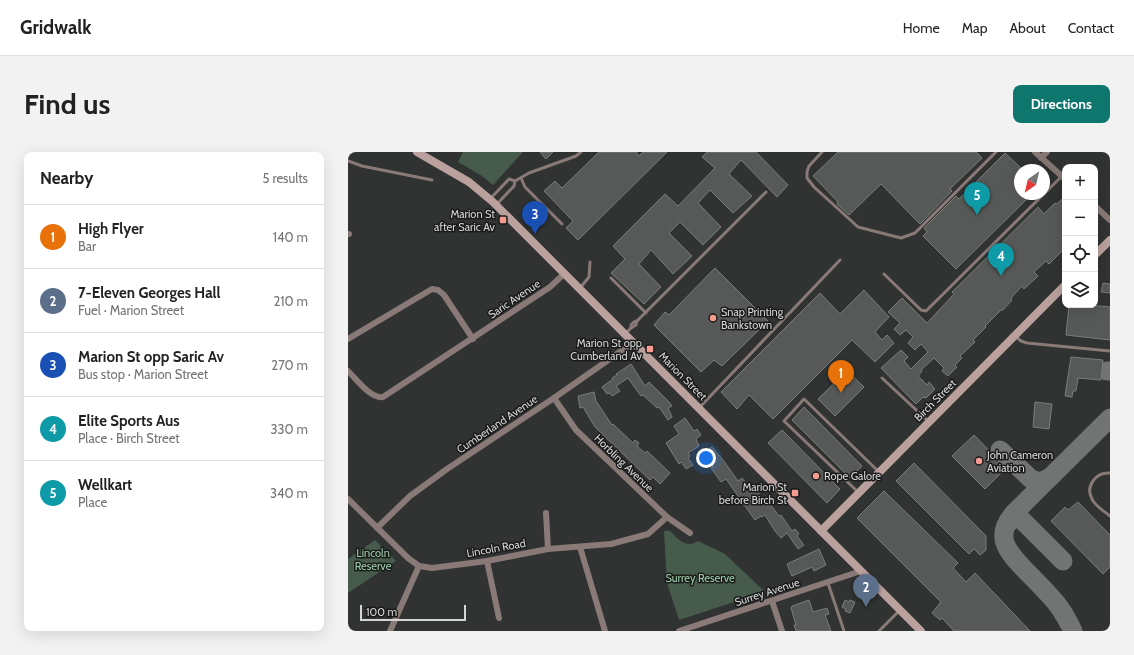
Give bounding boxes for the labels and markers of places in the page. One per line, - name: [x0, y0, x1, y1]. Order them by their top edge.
- pin: 5: [964, 182, 990, 215]
- pin: 3: [522, 201, 548, 234]
- place label: Marion St after Saric Av: [434, 207, 496, 234]
- marker: Marion St after Saric Av: [498, 215, 508, 225]
- pin: 4: [988, 243, 1014, 276]
- place label: Snap Printing Bankstown: [721, 305, 784, 332]
- marker: Snap Printing Bankstown: [708, 313, 718, 323]
- place label: Marion St opp Cumberland Av: [570, 336, 643, 363]
- marker: Marion St opp Cumberland Av: [645, 344, 655, 354]
- pin: 1: [828, 360, 854, 393]
- place label: John Cameron Aviation: [986, 448, 1053, 475]
- marker: John Cameron Aviation: [974, 456, 984, 466]
- place label: Rope Galore: [824, 469, 881, 483]
- marker: Rope Galore: [811, 471, 821, 481]
- place label: Marion St before Birch St: [719, 480, 787, 507]
- marker: Marion St before Birch St: [790, 488, 800, 498]
- pin: 2: [853, 574, 879, 607]

